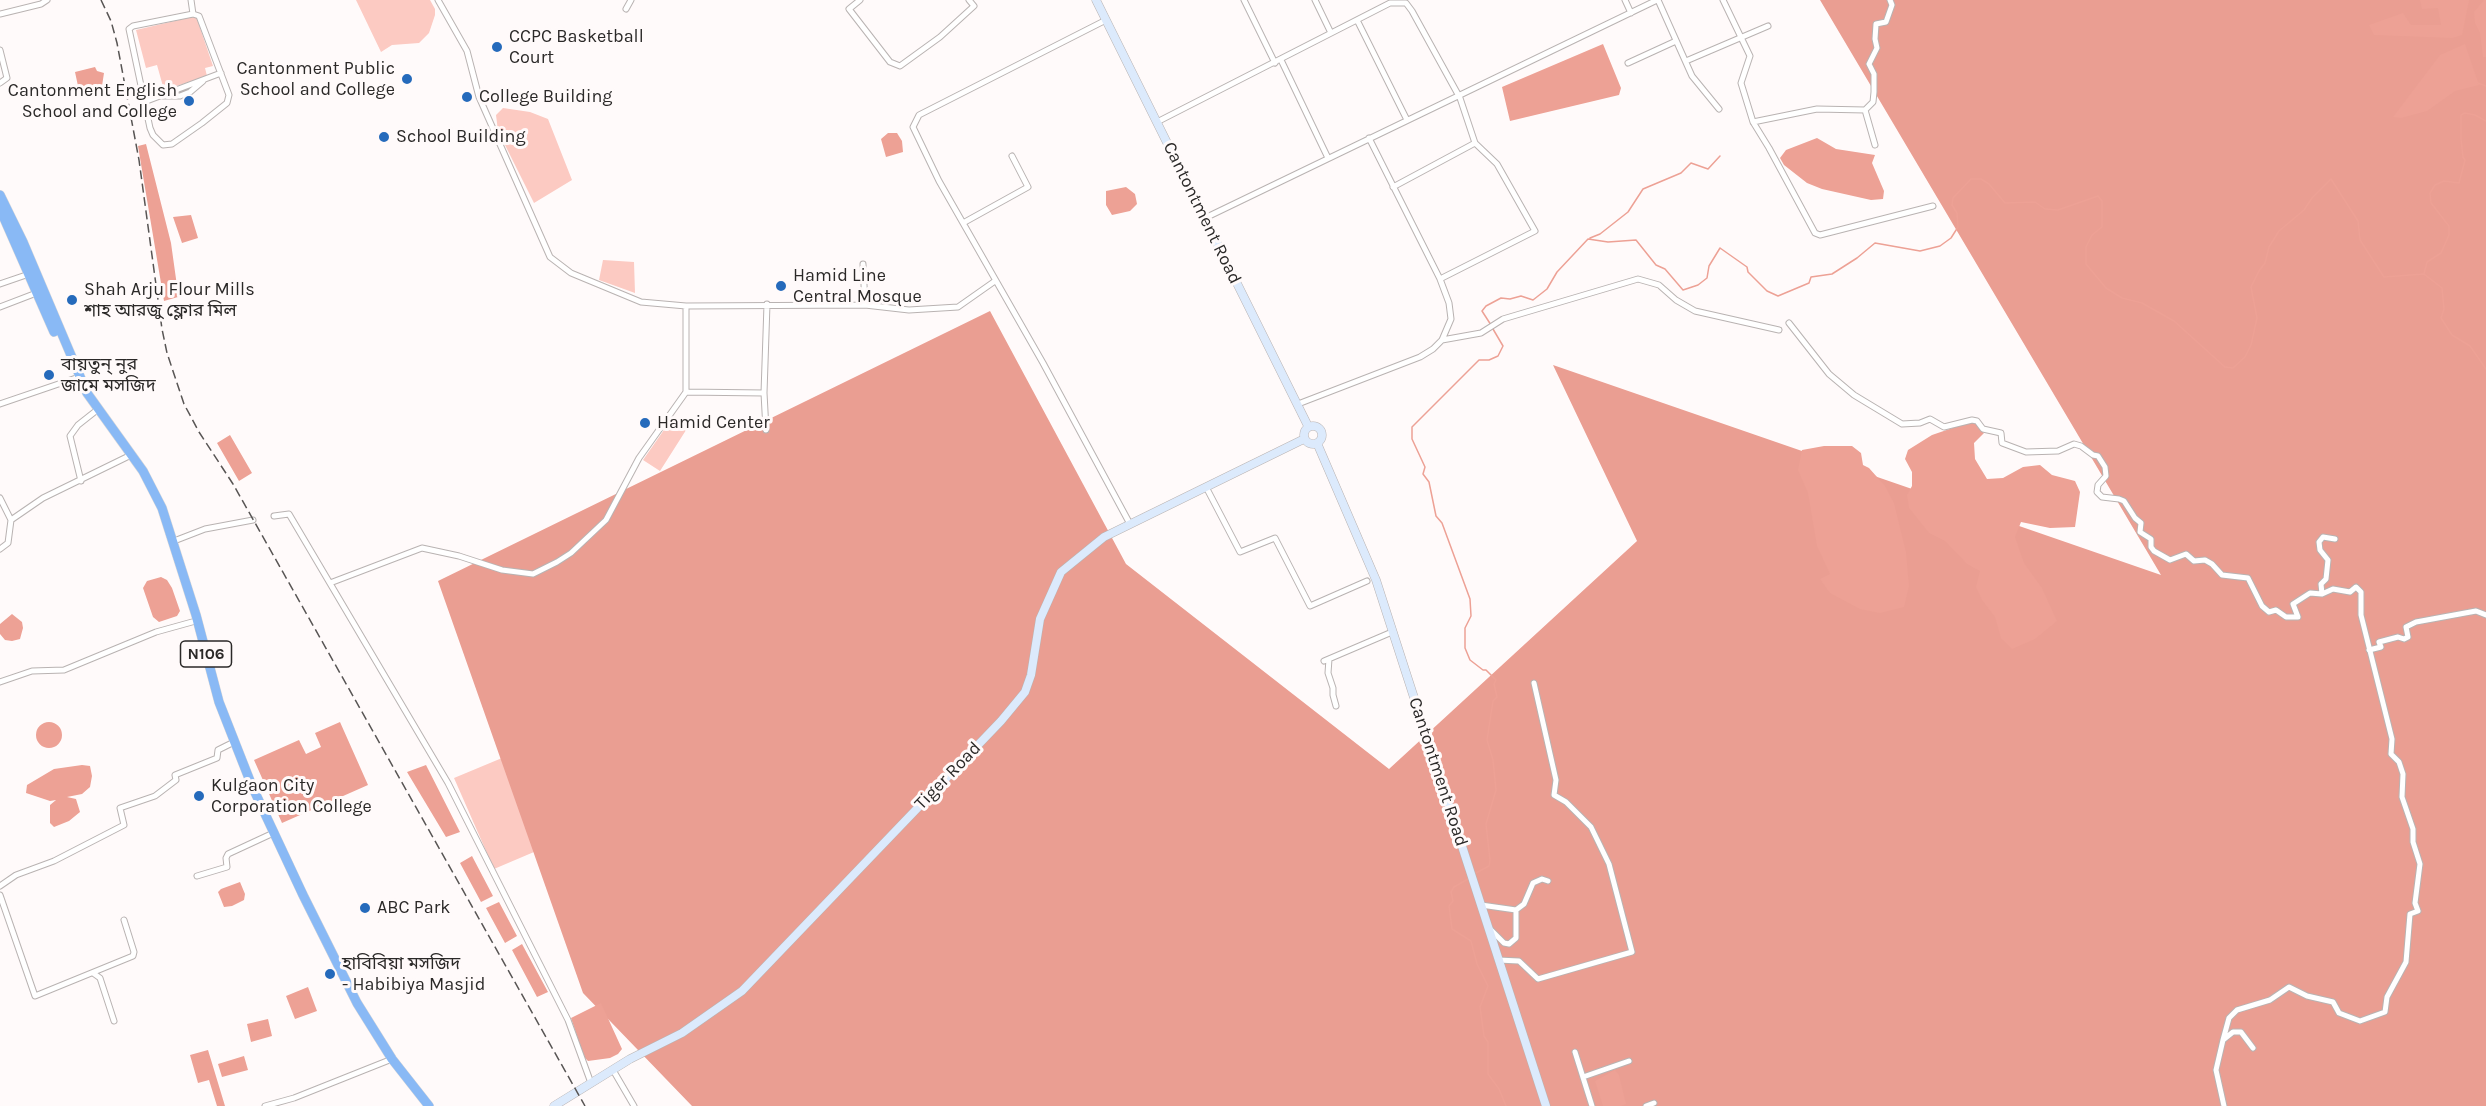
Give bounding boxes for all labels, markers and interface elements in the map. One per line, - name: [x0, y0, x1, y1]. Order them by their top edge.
- place label: CCPC Basketball Court: [509, 26, 644, 68]
- marker: CCPC Basketball Court: [490, 40, 504, 54]
- place label: Cantonment Public School and College: [237, 58, 395, 100]
- marker: Cantonment Public School and College: [400, 72, 414, 86]
- place label: Cantonment English School and College: [8, 80, 177, 122]
- place label: College Building: [479, 86, 612, 108]
- marker: College Building: [460, 90, 474, 104]
- marker: Cantonment English School and College: [182, 94, 196, 108]
- place label: School Building: [396, 126, 526, 148]
- marker: School Building: [377, 130, 391, 144]
- street label: Cantontment Road: [1158, 138, 1246, 288]
- place label: Hamid Line Central Mosque: [793, 265, 922, 308]
- place label: Shah Arju Flour Mills শাহ আরজু ফ্লোর মিল: [84, 279, 255, 322]
- marker: Hamid Line Central Mosque: [774, 279, 788, 293]
- marker: Shah Arju Flour Mills শাহ আরজু ফ্লোর মিল: [65, 293, 79, 307]
- place label: বায়তুন্ নুর জামে মসজিদ: [61, 354, 156, 397]
- marker: বায়তুন্ নুর জামে মসজিদ: [42, 368, 56, 382]
- place label: Hamid Center: [657, 412, 770, 434]
- marker: Hamid Center: [638, 416, 652, 430]
- road number: N106: [180, 641, 232, 667]
- street label: Cantontment Road: [1404, 695, 1472, 849]
- street label: Tiger Road: [910, 738, 986, 814]
- place label: Kulgaon City Corporation College: [211, 775, 372, 818]
- marker: Kulgaon City Corporation College: [192, 789, 206, 803]
- place label: ABC Park: [377, 897, 450, 919]
- marker: ABC Park: [358, 901, 372, 915]
- place label: হাবিবিয়া মসজিদ - Habibiya Masjid: [342, 953, 485, 996]
- marker: হাবিবিয়া মসজিদ - Habibiya Masjid: [323, 967, 337, 981]

